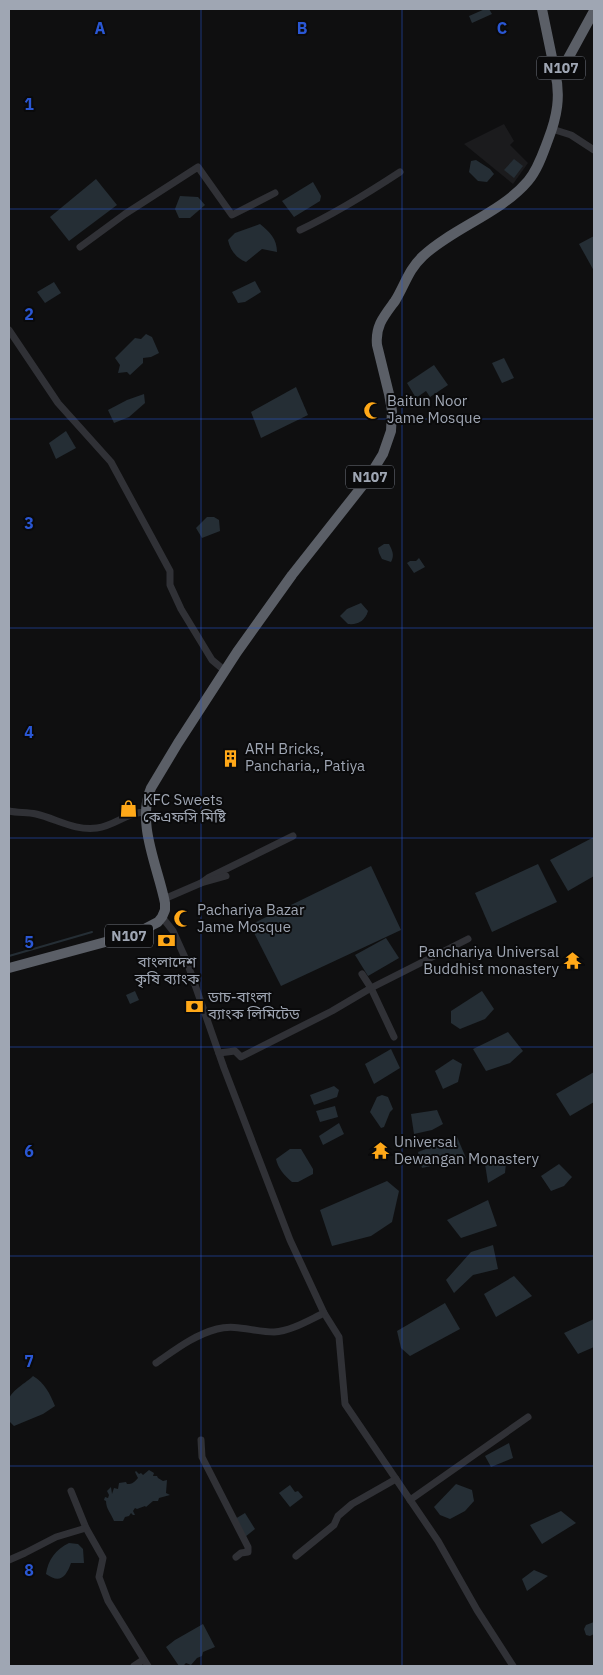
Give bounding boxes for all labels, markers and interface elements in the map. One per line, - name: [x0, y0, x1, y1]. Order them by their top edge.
- text: A: [95, 18, 106, 38]
- text: B: [297, 18, 308, 38]
- text: C: [497, 18, 507, 38]
- road number: N107: [537, 56, 585, 80]
- text: 1: [24, 94, 34, 114]
- text: 2: [24, 304, 34, 324]
- place label: Baitun Noor Jame Mosque: [387, 391, 481, 427]
- mosque icon: Baitun Noor Jame Mosque: [363, 400, 383, 420]
- road number: N107: [346, 466, 394, 488]
- text: 3: [24, 513, 34, 533]
- text: 4: [24, 722, 34, 742]
- place label: ARH Bricks, Pancharia,, Patiya: [245, 739, 365, 775]
- building icon: ARH Bricks, Pancharia,, Patiya: [221, 748, 241, 768]
- place label: KFC Sweets কেএফসি মিষ্টি: [143, 790, 227, 826]
- shop icon: KFC Sweets কেএফসি মিষ্টি: [119, 799, 139, 819]
- place label: Pachariya Bazar Jame Mosque: [197, 900, 305, 936]
- mosque icon: Pachariya Bazar Jame Mosque: [173, 909, 193, 929]
- road number: N107: [105, 924, 153, 948]
- bank icon: বাংলাদেশ কৃষি ব্যাংক: [157, 931, 177, 951]
- text: 5: [24, 932, 34, 952]
- place label: Panchariya Universal Buddhist monastery: [419, 942, 560, 978]
- temple icon: Panchariya Universal Buddhist monastery: [563, 951, 583, 971]
- place label: বাংলাদেশ কৃষি ব্যাংক: [134, 952, 200, 988]
- place label: ডাচ-বাংলা ব্যাংক লিমিটেড: [207, 987, 300, 1023]
- bank icon: ডাচ-বাংলা ব্যাংক লিমিটেড: [184, 996, 204, 1016]
- place label: Universal Dewangan Monastery: [394, 1132, 539, 1168]
- text: 6: [24, 1141, 34, 1161]
- temple icon: Universal Dewangan Monastery: [370, 1141, 390, 1161]
- text: 7: [24, 1351, 34, 1371]
- text: 8: [24, 1560, 34, 1580]

